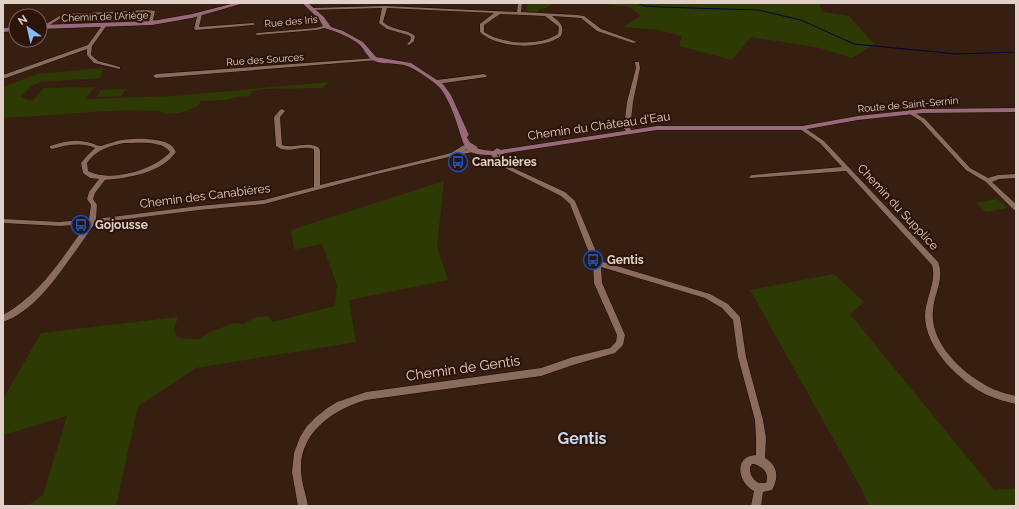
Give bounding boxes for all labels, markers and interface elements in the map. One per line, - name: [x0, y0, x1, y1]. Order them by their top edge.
- north arrow: [8, 8, 48, 48]
- street label: Chemin de l'Ariège: [61, 9, 149, 24]
- text: N: [16, 12, 30, 28]
- street label: Rue des Iris: [264, 14, 318, 29]
- street label: Rue des Sources: [226, 51, 304, 68]
- street label: Route de Saint-Sernin: [857, 95, 959, 114]
- street label: Chemin du Château d'Eau: [527, 109, 671, 143]
- bus stop icon: Canabières: [447, 151, 469, 173]
- place label: Canabières: [472, 155, 537, 169]
- street label: Chemin du Supplice: [855, 161, 941, 253]
- street label: Chemin des Canabières: [139, 181, 271, 211]
- bus stop icon: Gojousse: [70, 214, 92, 236]
- place label: Gojousse: [95, 218, 148, 232]
- bus stop icon: Gentis: [582, 249, 604, 271]
- place label: Gentis: [607, 253, 644, 267]
- street label: Chemin de Gentis: [405, 352, 521, 384]
- district label: Gentis: [558, 429, 607, 448]

